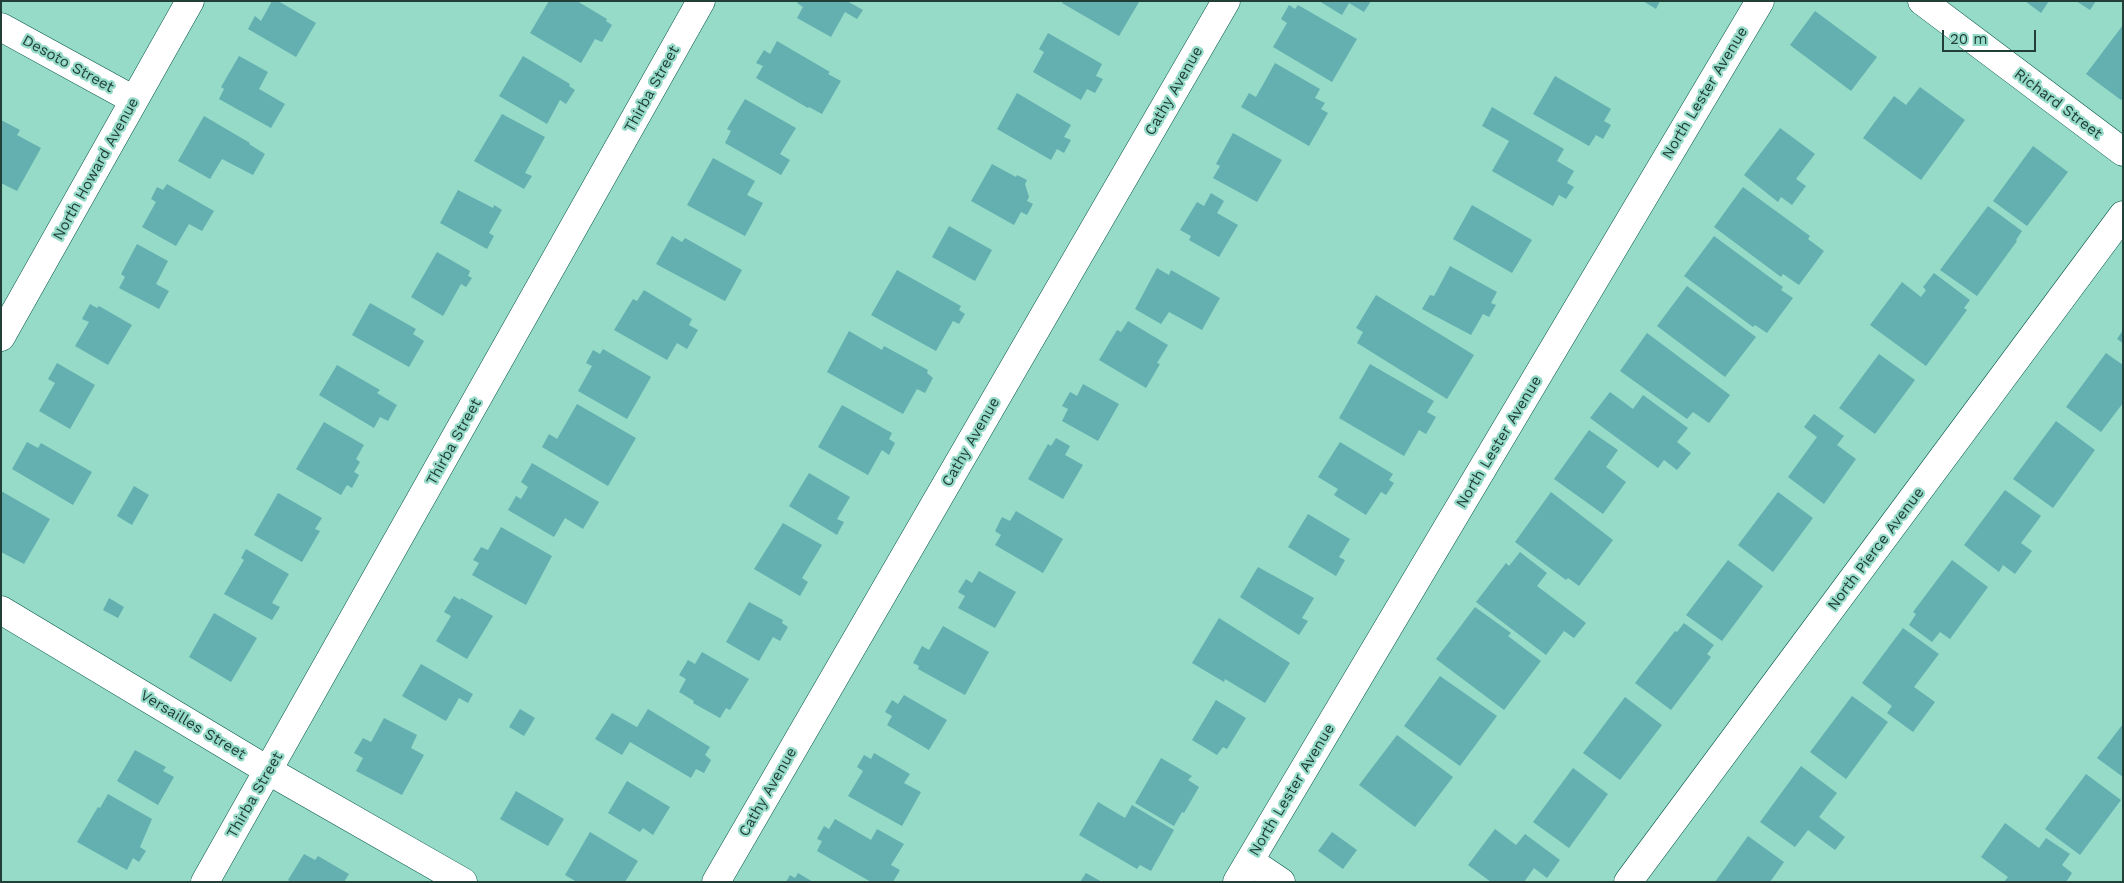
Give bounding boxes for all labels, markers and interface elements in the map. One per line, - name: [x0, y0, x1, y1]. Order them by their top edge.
- scale bar: [1944, 20, 2038, 52]
- street label: North Lester Avenue: [1658, 24, 1752, 162]
- text: 20 m: [1950, 30, 1988, 48]
- street label: Desoto Street: [19, 31, 117, 97]
- street label: Thirba Street: [621, 43, 683, 135]
- street label: Cathy Avenue: [1141, 43, 1207, 139]
- street label: Richard Street: [2010, 65, 2106, 143]
- street label: North Howard Avenue: [49, 95, 143, 243]
- street label: North Lester Avenue: [1452, 373, 1546, 511]
- street label: Cathy Avenue: [938, 394, 1004, 490]
- street label: Thirba Street: [423, 396, 485, 488]
- street label: North Pierce Avenue: [1824, 484, 1928, 614]
- street label: Versailles Street: [137, 686, 249, 764]
- street label: North Lester Avenue: [1245, 721, 1339, 859]
- street label: Cathy Avenue: [735, 744, 801, 840]
- street label: Thirba Street: [223, 749, 287, 841]

